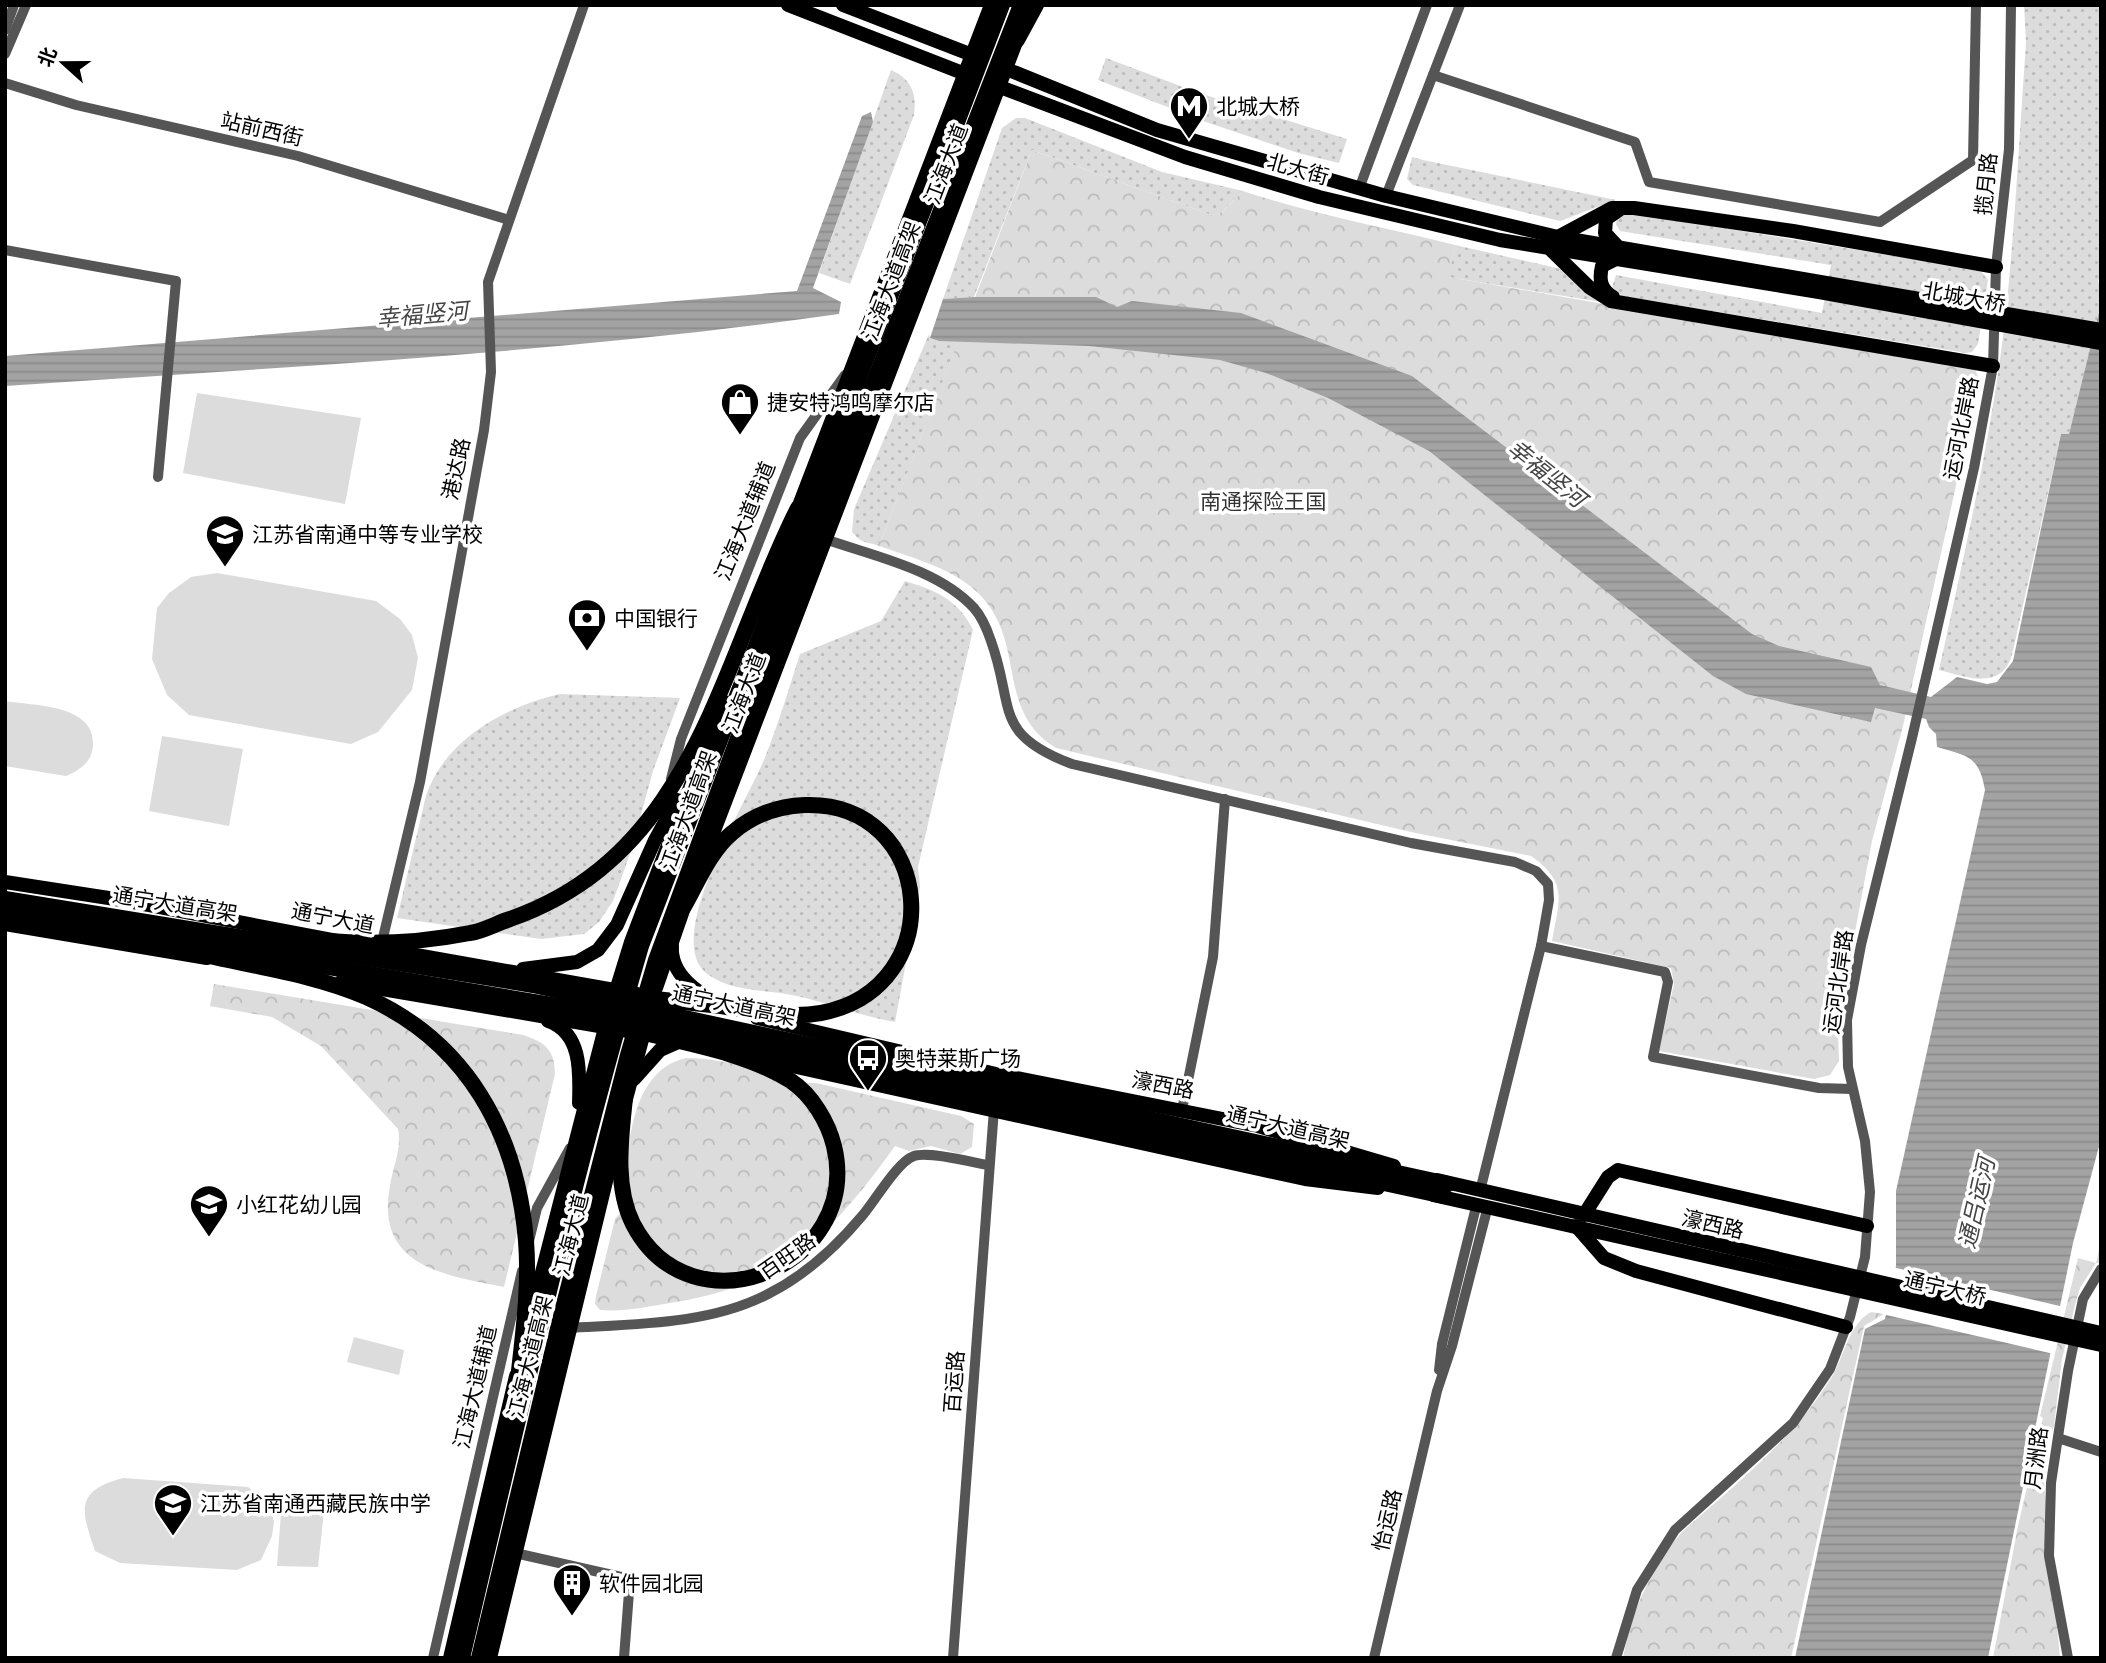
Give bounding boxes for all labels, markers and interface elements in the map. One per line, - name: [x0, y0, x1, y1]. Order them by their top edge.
- north arrow: [28, 28, 98, 98]
- text: 北: [33, 44, 61, 70]
- metro station icon: 北城大桥: [1168, 85, 1210, 140]
- place label: 北城大桥: [1216, 94, 1300, 119]
- street label: 站前西街: [218, 107, 306, 151]
- street label: 江海大道: [919, 120, 973, 208]
- street label: 北大街: [1264, 148, 1332, 190]
- street label: 揽月路: [1970, 151, 2002, 217]
- street label: 江海大道高架: [857, 218, 925, 344]
- street label: 北城大桥: [1920, 277, 2008, 317]
- water label: 幸福竖河: [375, 296, 473, 331]
- street label: 运河北岸路: [1939, 374, 1983, 482]
- shop icon: 捷安特鸿鸣摩尔店: [719, 381, 761, 436]
- place label: 捷安特鸿鸣摩尔店: [767, 390, 935, 415]
- water label: 幸福竖河: [1503, 434, 1594, 515]
- street label: 港达路: [437, 436, 475, 502]
- street label: 江海大道辅道: [710, 458, 780, 584]
- park label: 南通探险王国: [1200, 489, 1326, 514]
- school or university icon: 江苏省南通中等专业学校: [204, 513, 246, 568]
- place label: 江苏省南通中等专业学校: [252, 522, 483, 547]
- bank icon: 中国银行: [566, 597, 608, 652]
- place label: 中国银行: [614, 606, 698, 631]
- street label: 江海大道: [717, 649, 771, 737]
- street label: 江海大道高架: [655, 748, 721, 874]
- street label: 通宁大道高架: [111, 882, 239, 926]
- street label: 通宁大道: [289, 898, 377, 938]
- street label: 运河北岸路: [1818, 928, 1858, 1036]
- street label: 通宁大道高架: [670, 980, 798, 1030]
- bus stop icon: 奥特莱斯广场: [847, 1037, 889, 1092]
- place label: 奥特莱斯广场: [895, 1046, 1021, 1071]
- street label: 濠西路: [1130, 1067, 1196, 1103]
- street label: 通宁大道高架: [1224, 1101, 1352, 1153]
- water label: 通吕运河: [1952, 1151, 2000, 1251]
- school or university icon: 小红花幼儿园: [188, 1183, 230, 1238]
- street label: 江海大道: [549, 1191, 593, 1279]
- place label: 小红花幼儿园: [236, 1192, 362, 1217]
- street label: 濠西路: [1679, 1205, 1747, 1243]
- street label: 百旺路: [754, 1228, 820, 1284]
- street label: 通宁大桥: [1901, 1266, 1989, 1310]
- street label: 江海大道高架: [503, 1293, 557, 1421]
- street label: 江海大道辅道: [449, 1323, 501, 1451]
- street label: 百运路: [939, 1350, 969, 1414]
- street label: 月洲路: [2020, 1425, 2052, 1491]
- school or university icon: 江苏省南通西藏民族中学: [152, 1482, 194, 1537]
- street label: 怡运路: [1368, 1486, 1406, 1554]
- place label: 江苏省南通西藏民族中学: [200, 1491, 431, 1516]
- building icon: 软件园北园: [551, 1562, 593, 1617]
- place label: 软件园北园: [599, 1571, 704, 1596]

